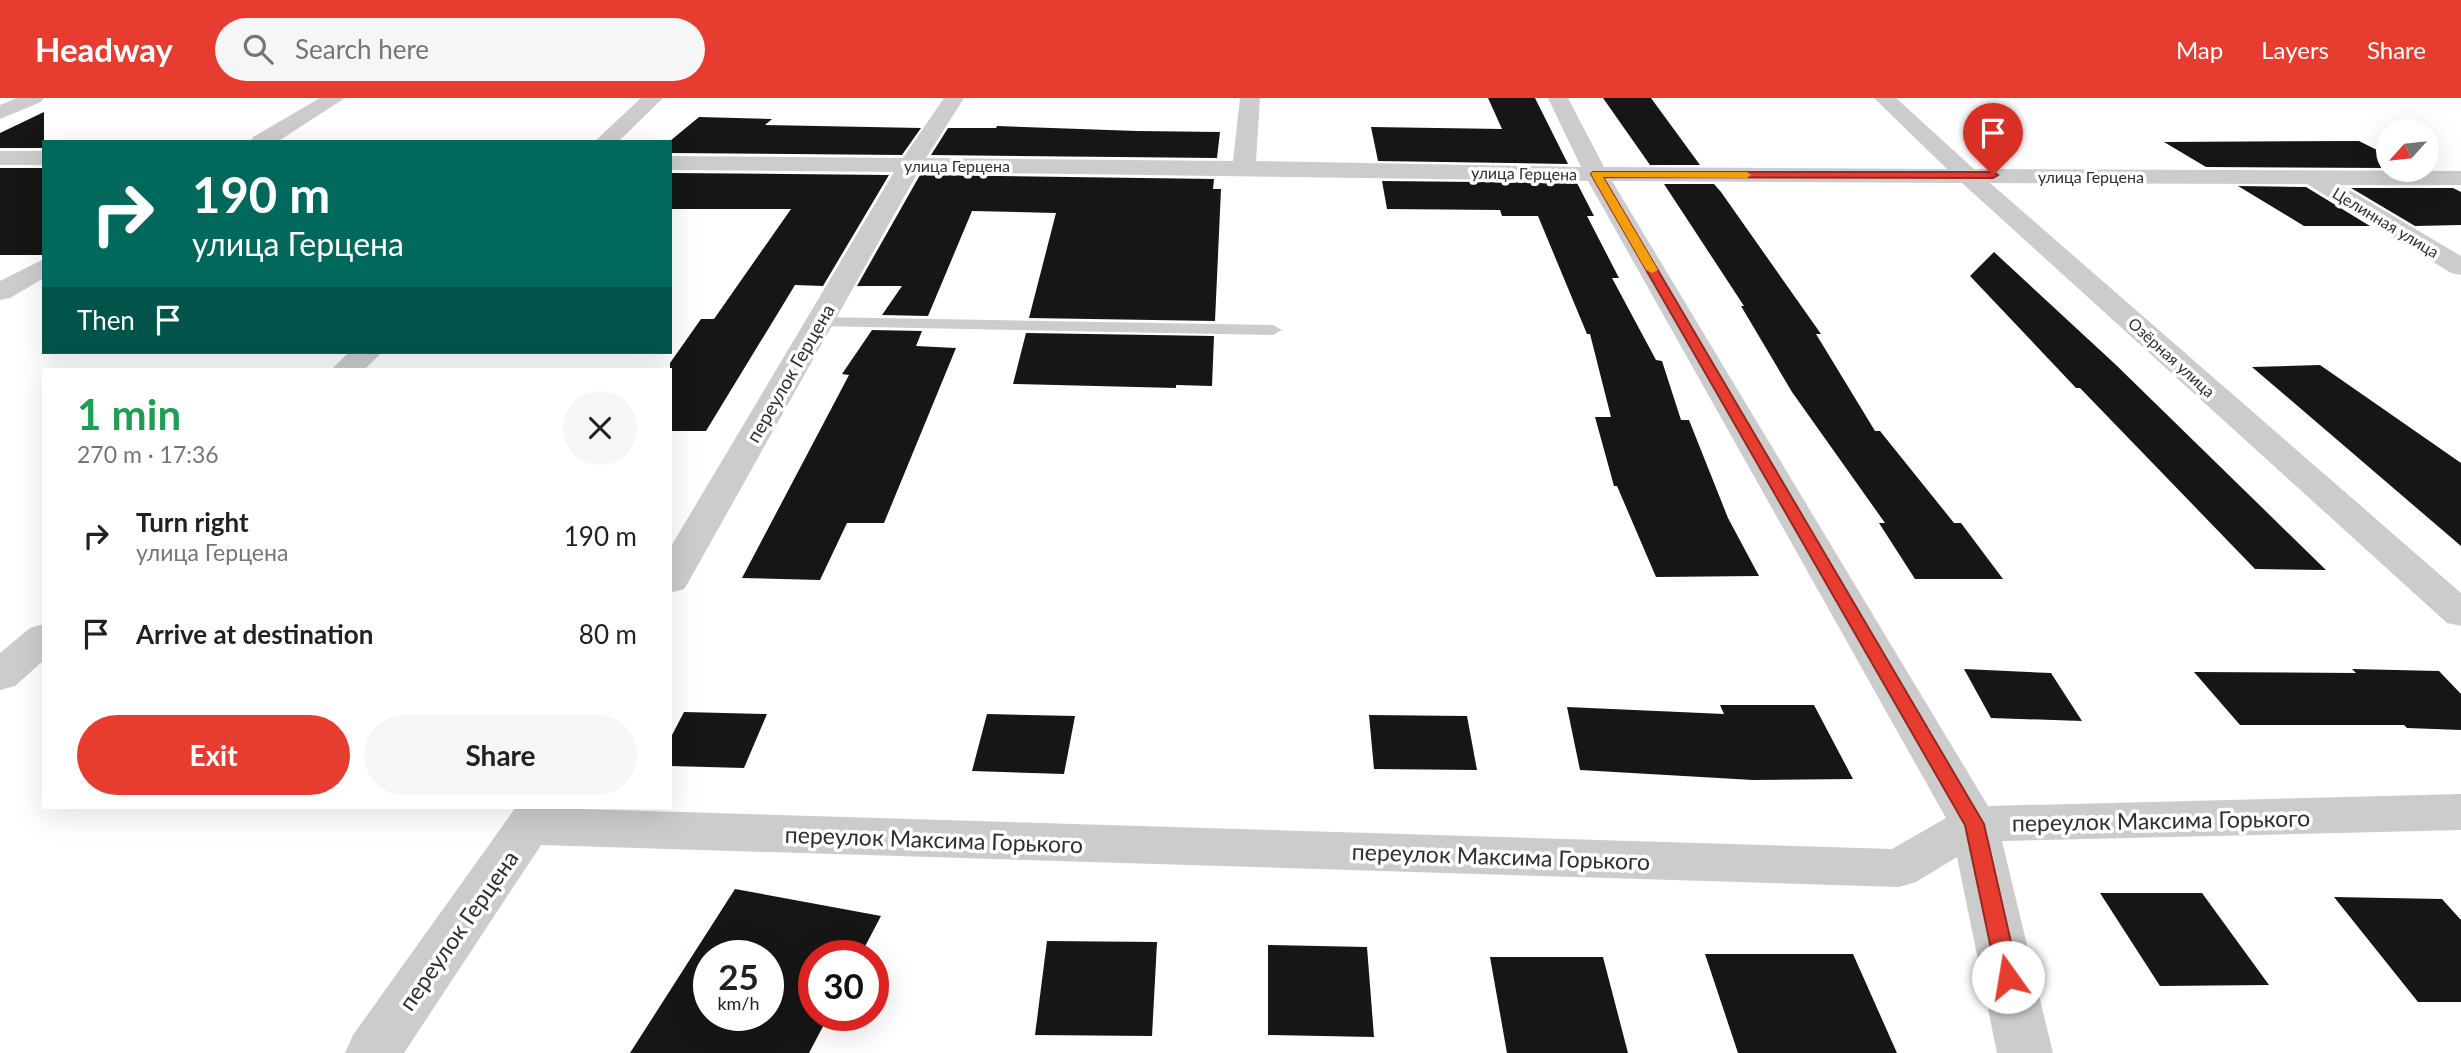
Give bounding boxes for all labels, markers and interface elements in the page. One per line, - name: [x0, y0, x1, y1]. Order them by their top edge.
- search box: [215, 18, 705, 81]
- text: Headway: [35, 29, 173, 69]
- icon: search: [239, 30, 277, 68]
- text: Search here: [295, 33, 429, 65]
- text: Map: [2176, 35, 2223, 64]
- text: Layers: [2261, 35, 2329, 64]
- text: Share: [2367, 35, 2426, 64]
- pin: [1963, 103, 2023, 175]
- icon: arrive: [1974, 114, 2012, 152]
- north arrow: [2376, 119, 2440, 182]
- map controls: [2376, 119, 2439, 182]
- street label: улица Герцена: [904, 156, 1010, 175]
- street label: улица Герцена: [1471, 163, 1577, 183]
- text: 190 m: [192, 165, 330, 223]
- street label: улица Герцена: [2038, 167, 2144, 186]
- icon: right: [77, 168, 168, 259]
- street label: Целинная улица: [2329, 183, 2443, 261]
- text: улица Герцена: [192, 224, 404, 263]
- street label: переулок Герцена: [741, 300, 839, 446]
- icon: arrive: [149, 301, 187, 339]
- text: Then: [77, 304, 135, 336]
- street label: Озёрная улица: [2125, 313, 2219, 401]
- text: 1 min: [77, 389, 181, 439]
- button: close: [563, 391, 637, 465]
- text: 270 m · 17:36: [77, 440, 219, 468]
- text: Turn right: [136, 506, 249, 538]
- icon: right: [77, 517, 115, 555]
- text: 190 m: [564, 520, 637, 552]
- text: улица Герцена: [136, 538, 288, 566]
- icon: arrive: [77, 615, 115, 653]
- text: Arrive at destination: [136, 618, 373, 650]
- text: 80 m: [579, 618, 637, 650]
- button: Exit: [77, 715, 350, 795]
- button: Share: [364, 715, 637, 795]
- street label: переулок Максима Горького: [2012, 803, 2310, 837]
- street label: переулок Максима Горького: [784, 820, 1084, 858]
- street label: переулок Максима Горького: [1351, 837, 1651, 875]
- street label: переулок Герцена: [392, 845, 524, 1015]
- speed limit sign: 30: [798, 940, 889, 1031]
- position arrow: [1971, 940, 2045, 1014]
- text: 25: [718, 955, 759, 997]
- text: km/h: [717, 992, 760, 1014]

